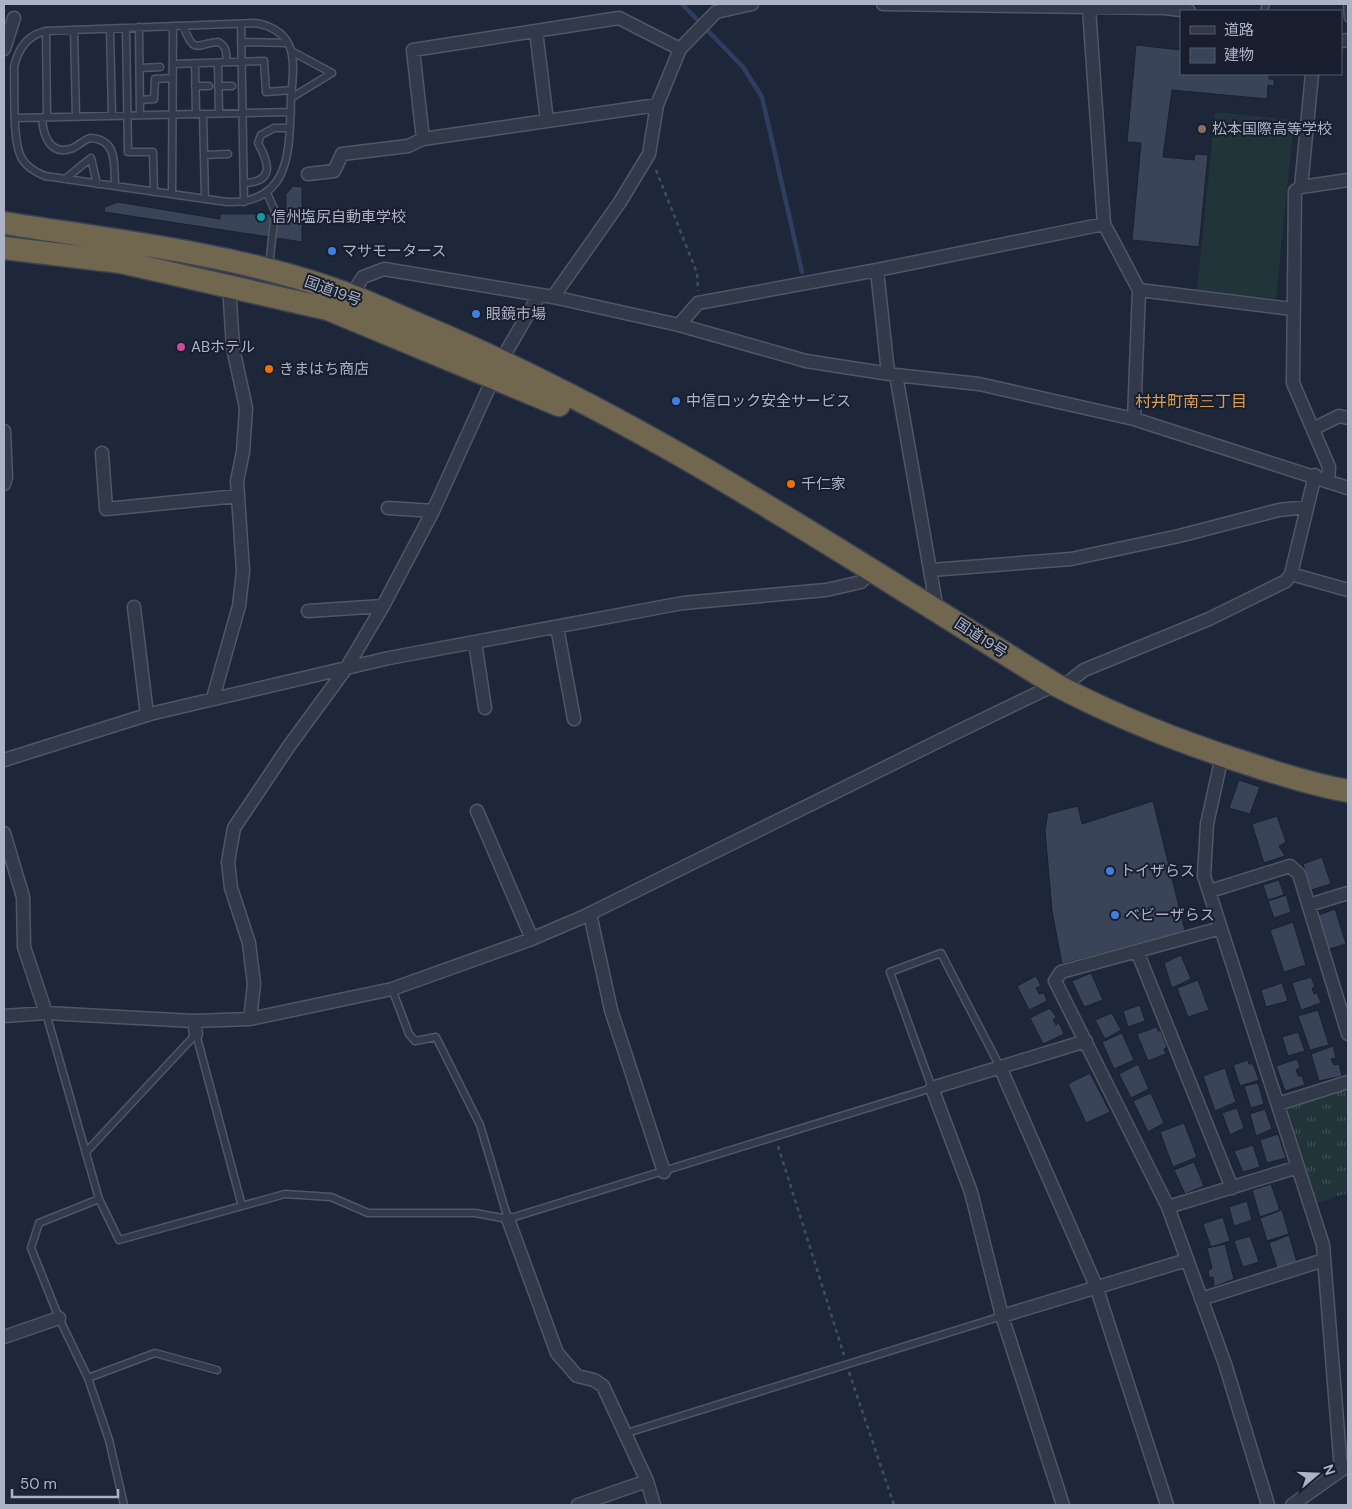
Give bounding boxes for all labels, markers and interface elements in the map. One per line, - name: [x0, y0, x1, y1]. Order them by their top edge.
- legend: [1180, 10, 1342, 75]
- text: 道路: [1224, 20, 1254, 40]
- text: 建物: [1224, 45, 1254, 65]
- place label: 松本国際高等学校: [1212, 119, 1332, 139]
- marker: 松本国際高等学校: [1196, 123, 1208, 135]
- place label: 信州塩尻自動車学校: [271, 207, 406, 227]
- marker: 信州塩尻自動車学校: [255, 211, 267, 223]
- place label: マサモータース: [342, 241, 446, 261]
- marker: マサモータース: [326, 245, 338, 257]
- street label: 国道19号: [302, 271, 364, 311]
- place label: 眼鏡市場: [486, 304, 546, 324]
- marker: 眼鏡市場: [470, 308, 482, 320]
- place label: ABホテル: [191, 337, 255, 357]
- marker: ABホテル: [175, 341, 187, 353]
- place label: きまはち商店: [279, 359, 369, 379]
- marker: きまはち商店: [263, 363, 275, 375]
- place label: 中信ロック安全サービス: [686, 391, 851, 411]
- district label: 村井町南三丁目: [1135, 391, 1247, 412]
- marker: 中信ロック安全サービス: [670, 395, 682, 407]
- place label: 千仁家: [801, 474, 846, 494]
- marker: 千仁家: [785, 478, 797, 490]
- street label: 国道19号: [951, 614, 1011, 662]
- place label: トイザらス: [1120, 861, 1195, 881]
- marker: トイザらス: [1104, 865, 1116, 877]
- place label: ベビーザらス: [1125, 905, 1215, 925]
- marker: ベビーザらス: [1109, 909, 1121, 921]
- north arrow: [1292, 1449, 1342, 1499]
- text: N: [1319, 1462, 1339, 1478]
- scale bar: [12, 1466, 119, 1498]
- text: 50 m: [20, 1474, 57, 1494]

